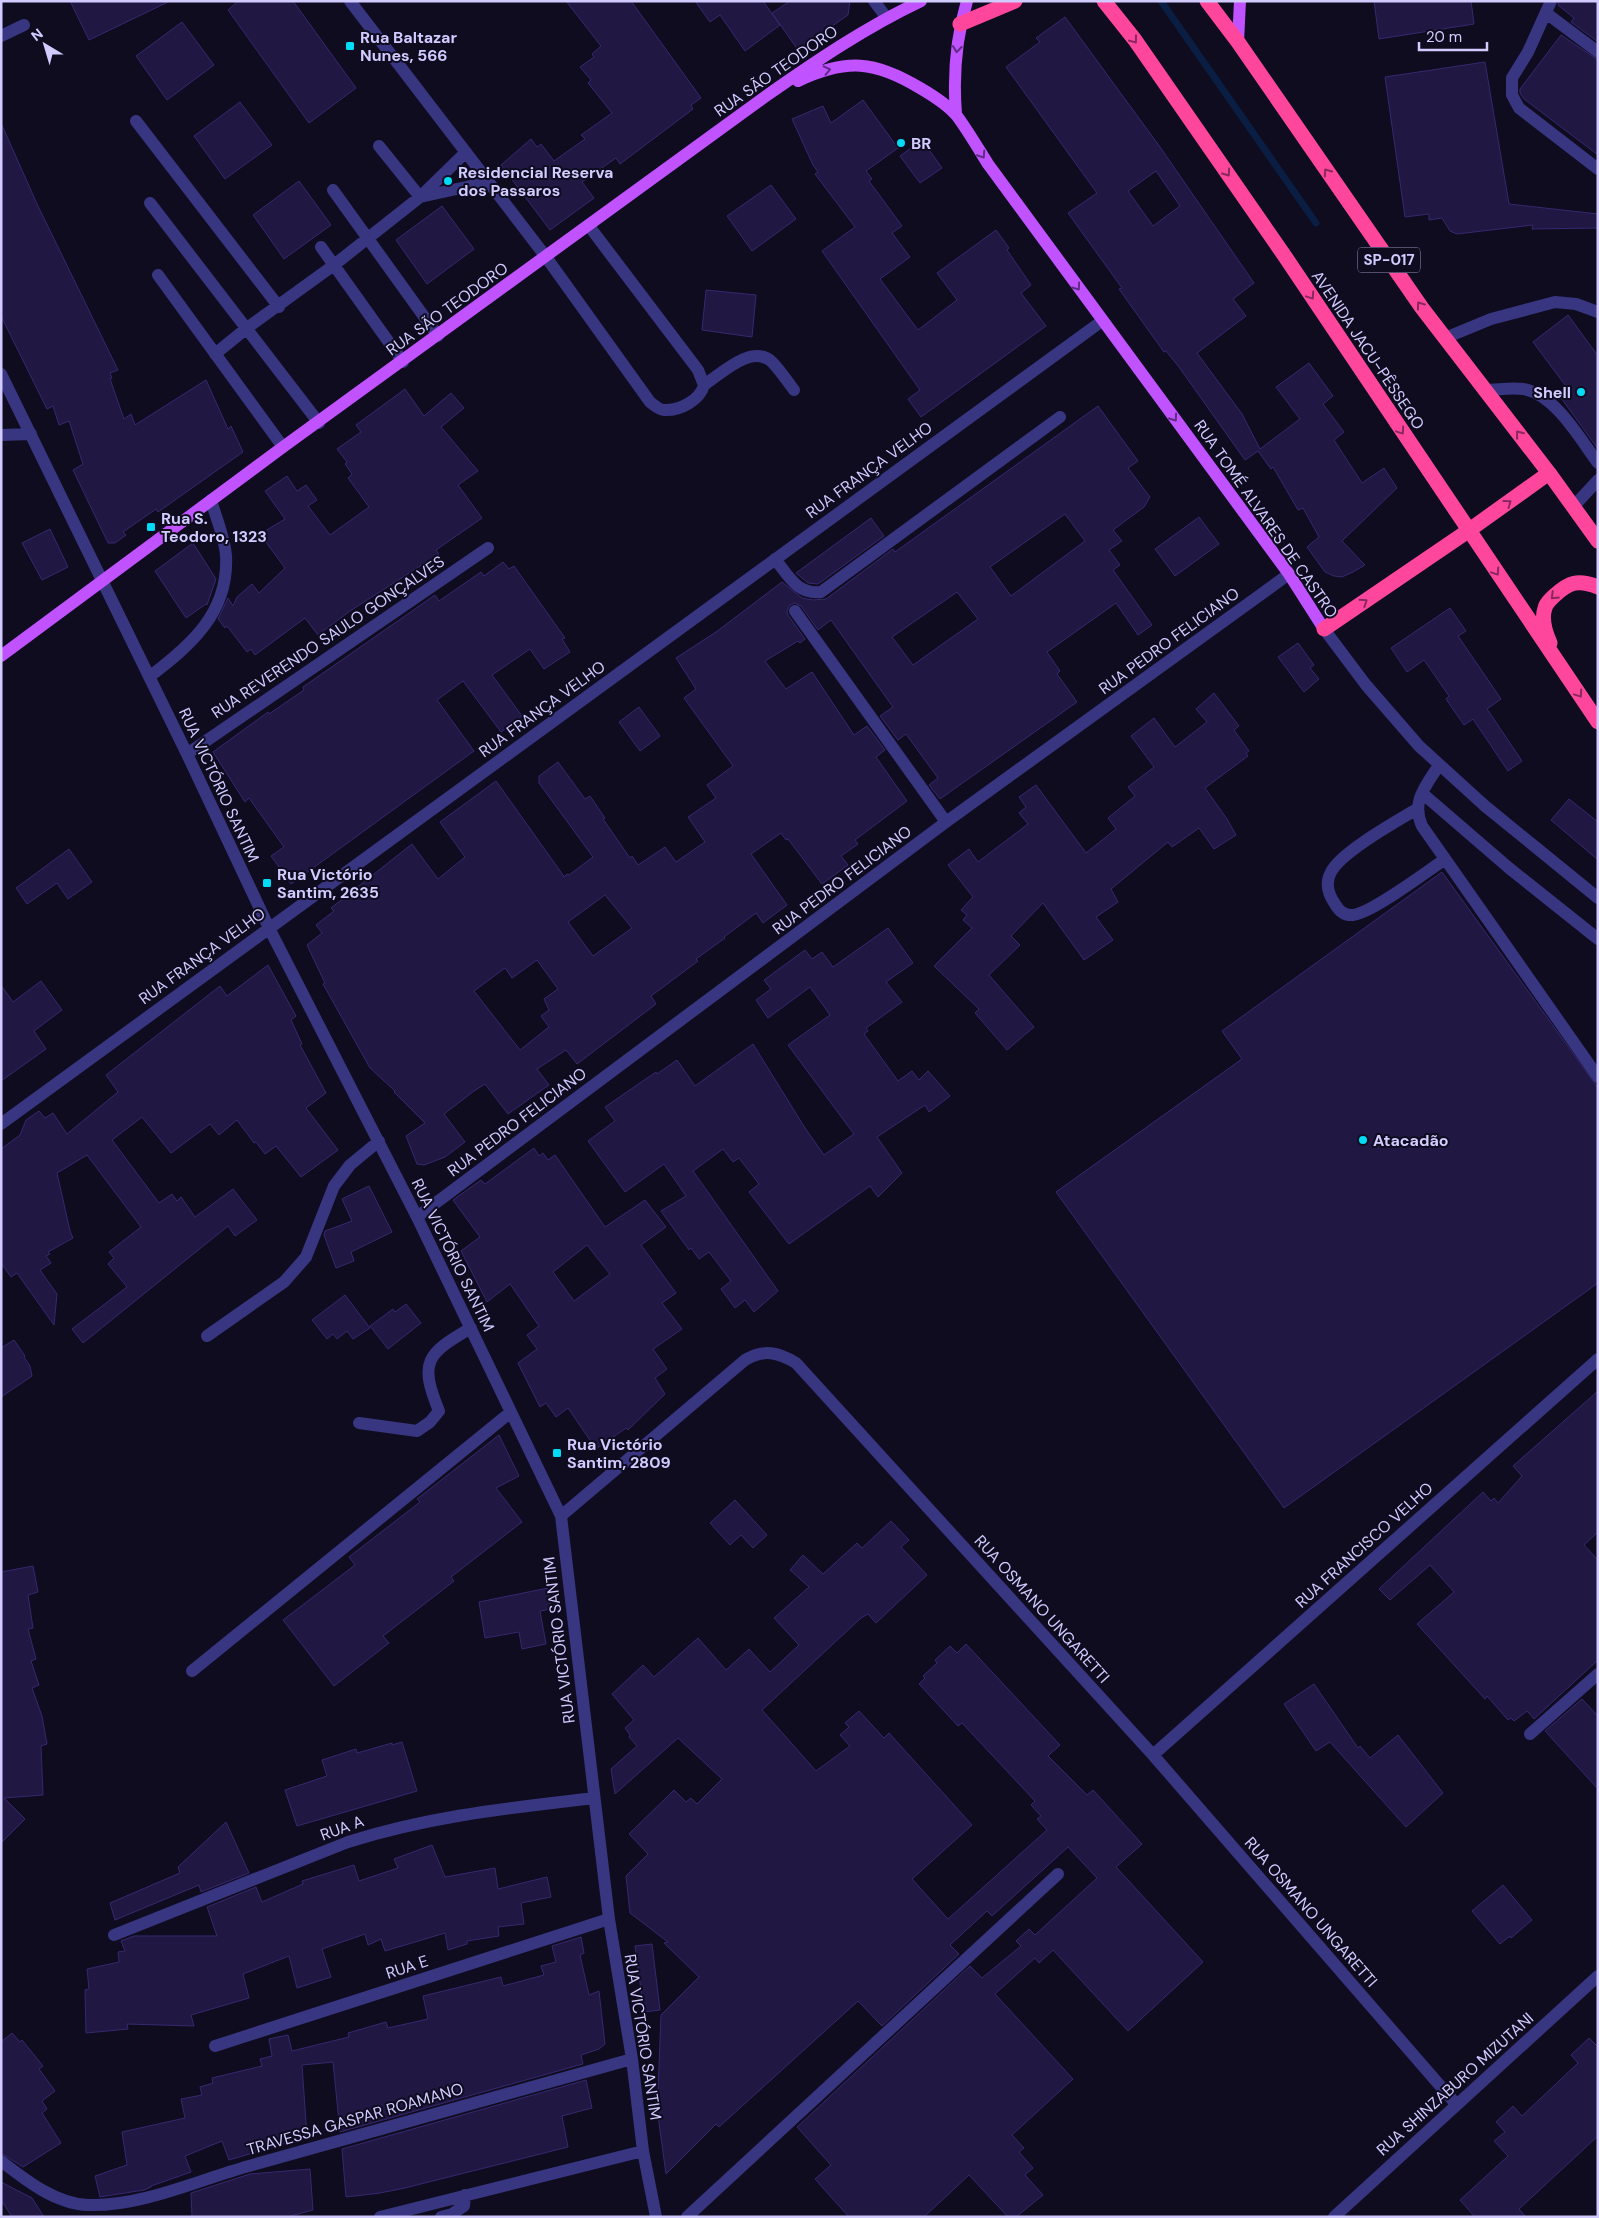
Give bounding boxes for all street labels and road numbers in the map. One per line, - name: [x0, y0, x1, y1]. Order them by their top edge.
- street label: RUA SÃO TEODORO: [710, 21, 842, 121]
- road number: SP-017: [1358, 248, 1420, 272]
- street label: RUA SÃO TEODORO: [382, 258, 512, 360]
- street label: AVENIDA JACU-PÊSSEGO: [1307, 267, 1429, 433]
- street label: RUA TOMÉ ALVARES DE CASTRO: [1189, 416, 1343, 622]
- street label: RUA FRANÇA VELHO: [801, 417, 937, 523]
- street label: RUA REVERENDO SAULO GONÇALVES: [207, 551, 449, 723]
- street label: RUA PEDRO FELICIANO: [1094, 583, 1244, 699]
- street label: RUA FRANÇA VELHO: [474, 656, 610, 762]
- street label: RUA VICTÓRIO SANTIM: [174, 705, 264, 865]
- street label: RUA PEDRO FELICIANO: [768, 821, 916, 939]
- street label: RUA FRANÇA VELHO: [134, 903, 270, 1009]
- street label: RUA PEDRO FELICIANO: [443, 1063, 591, 1181]
- street label: RUA VICTÓRIO SANTIM: [407, 1175, 499, 1335]
- street label: RUA FRANCISCO VELHO: [1291, 1478, 1437, 1612]
- street label: RUA OSMANO UNGARETTI: [970, 1530, 1114, 1688]
- street label: RUA VICTÓRIO SANTIM: [538, 1555, 580, 1725]
- street label: RUA A: [317, 1810, 367, 1846]
- street label: RUA OSMANO UNGARETTI: [1240, 1833, 1382, 1991]
- street label: RUA E: [383, 1950, 431, 1984]
- street label: RUA VICTÓRIO SANTIM: [620, 1952, 666, 2122]
- street label: RUA SHINZABURO MIZUTANI: [1372, 2008, 1538, 2160]
- street label: TRAVESSA GASPAR ROAMANO: [244, 2078, 466, 2160]

